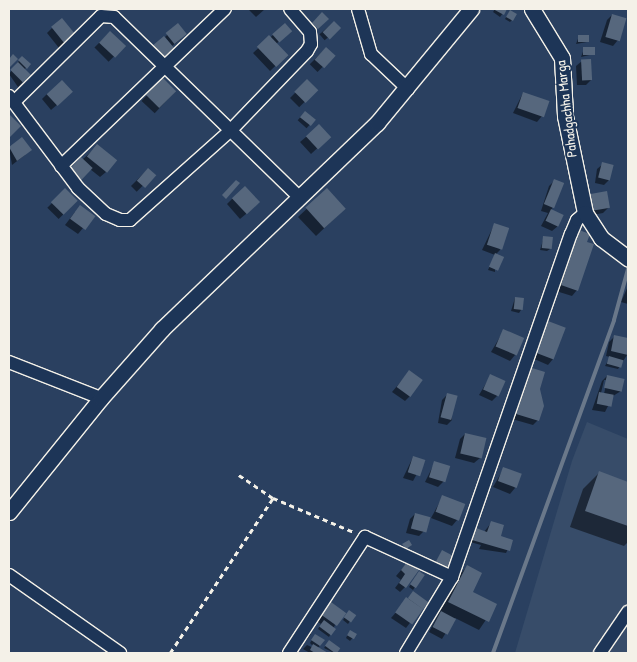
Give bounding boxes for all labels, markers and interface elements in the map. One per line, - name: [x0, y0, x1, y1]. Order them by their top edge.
- street label: Pahadgachha Marga: [552, 60, 580, 158]

